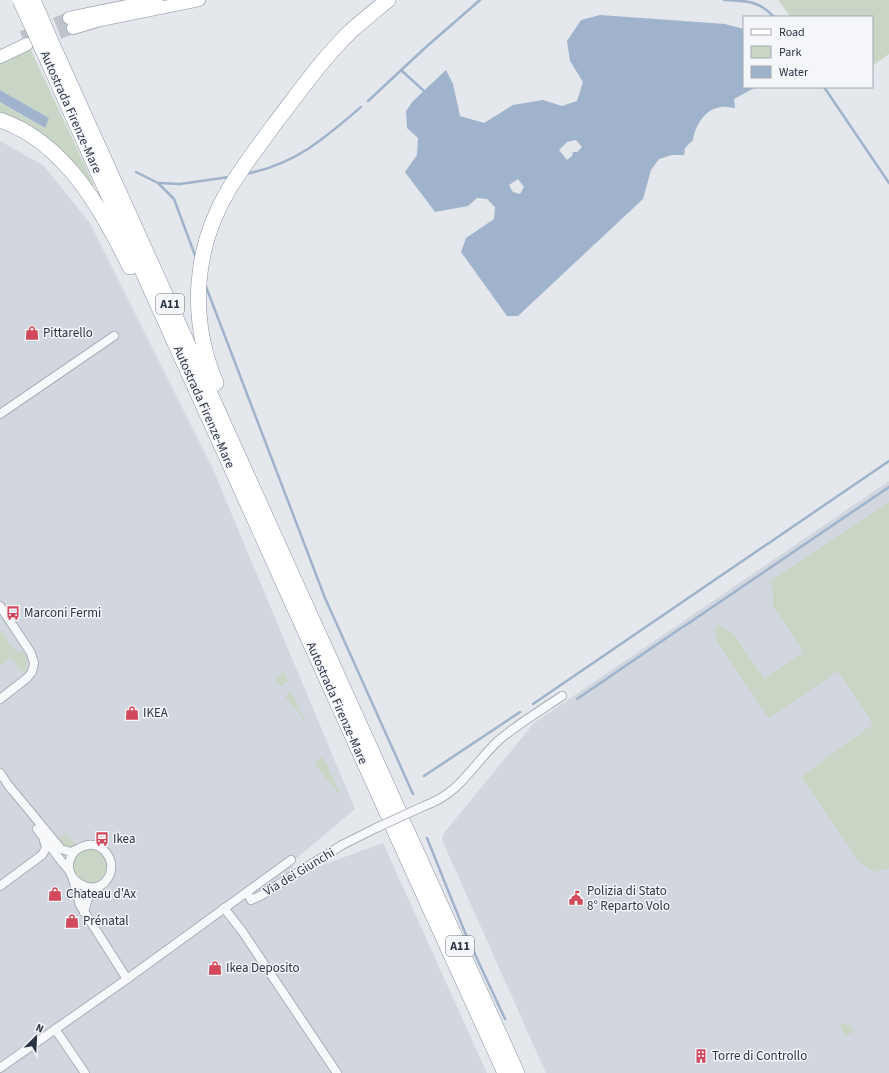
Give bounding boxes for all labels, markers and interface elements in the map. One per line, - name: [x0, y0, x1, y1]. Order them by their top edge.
- legend: [743, 16, 873, 88]
- text: Road: [779, 24, 805, 41]
- text: Park: [779, 44, 801, 61]
- street label: Autostrada Firenze-Mare: [36, 48, 106, 176]
- text: Water: [779, 64, 809, 81]
- road number: A11: [156, 294, 184, 314]
- place label: Pittarello: [43, 324, 93, 342]
- shop icon: Pittarello: [24, 325, 40, 341]
- street label: Autostrada Firenze-Mare: [169, 343, 239, 471]
- place label: Marconi Fermi: [24, 604, 101, 622]
- bus stop icon: Marconi Fermi: [5, 605, 21, 621]
- street label: Autostrada Firenze-Mare: [302, 639, 372, 767]
- place label: IKEA: [143, 704, 169, 722]
- shop icon: IKEA: [124, 705, 140, 721]
- place label: Ikea: [113, 830, 135, 848]
- bus stop icon: Ikea: [94, 831, 110, 847]
- street label: Via dei Giunchi: [260, 844, 338, 900]
- place label: Polizia di Stato 8° Reparto Volo: [587, 882, 670, 915]
- place label: Chateau d'Ax: [66, 885, 136, 903]
- shop icon: Chateau d'Ax: [47, 886, 63, 902]
- public building icon: Polizia di Stato 8° Reparto Volo: [568, 890, 584, 906]
- place label: Prénatal: [83, 912, 129, 930]
- shop icon: Prénatal: [64, 913, 80, 929]
- road number: A11: [446, 936, 474, 956]
- place label: Ikea Deposito: [226, 959, 300, 977]
- shop icon: Ikea Deposito: [207, 960, 223, 976]
- north arrow: [16, 1017, 56, 1057]
- text: N: [33, 1020, 46, 1037]
- place label: Torre di Controllo: [712, 1047, 807, 1065]
- building icon: Torre di Controllo: [693, 1048, 709, 1064]

